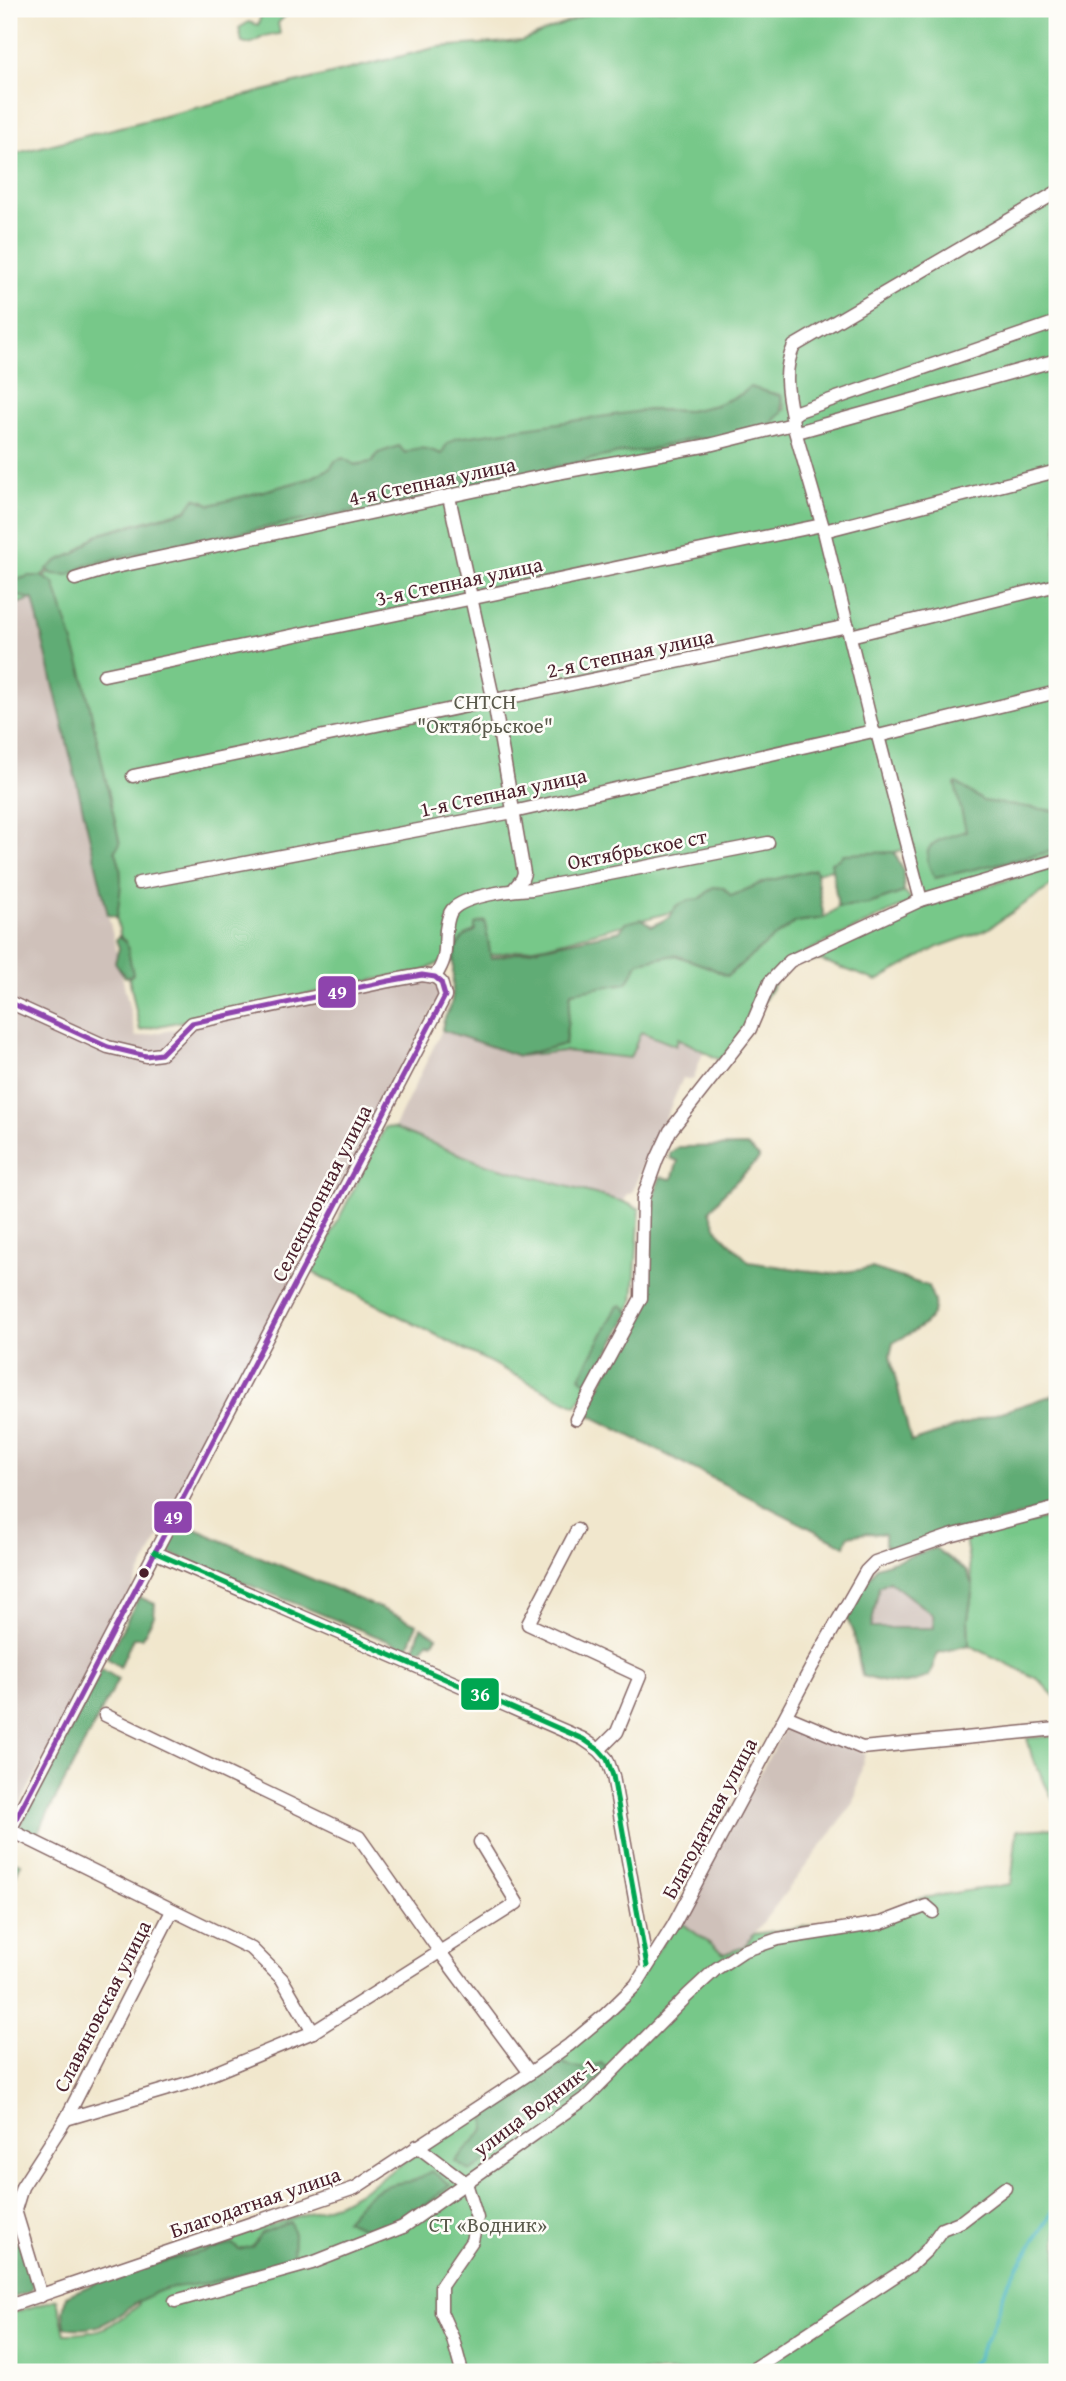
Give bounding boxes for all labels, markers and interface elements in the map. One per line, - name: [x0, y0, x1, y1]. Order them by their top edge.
- street label: 4-я Степная улица: [346, 448, 518, 514]
- street label: 3-я Степная улица: [373, 548, 545, 614]
- street label: 2-я Степная улица: [544, 620, 716, 686]
- park label: СНТСН "Октябрьское": [417, 686, 553, 741]
- street label: 1-я Степная улица: [417, 759, 589, 825]
- street label: Октябрьское ст: [565, 820, 709, 878]
- line badge: 49: [317, 975, 357, 1009]
- text: 49: [327, 978, 347, 1006]
- street label: Селекционная улица: [263, 1099, 379, 1287]
- line badge: 49: [153, 1500, 193, 1534]
- text: 49: [163, 1503, 183, 1531]
- unlabelled marker: [137, 1566, 151, 1580]
- line badge: 36: [460, 1677, 500, 1711]
- text: 36: [470, 1680, 490, 1708]
- street label: Благодатная улица: [653, 1732, 765, 1904]
- street label: Славяновская улица: [45, 1915, 159, 2097]
- street label: улица Водник-1: [466, 2050, 604, 2165]
- street label: Благодатная улица: [165, 2158, 345, 2246]
- park label: СТ «Водник»: [429, 2209, 547, 2240]

